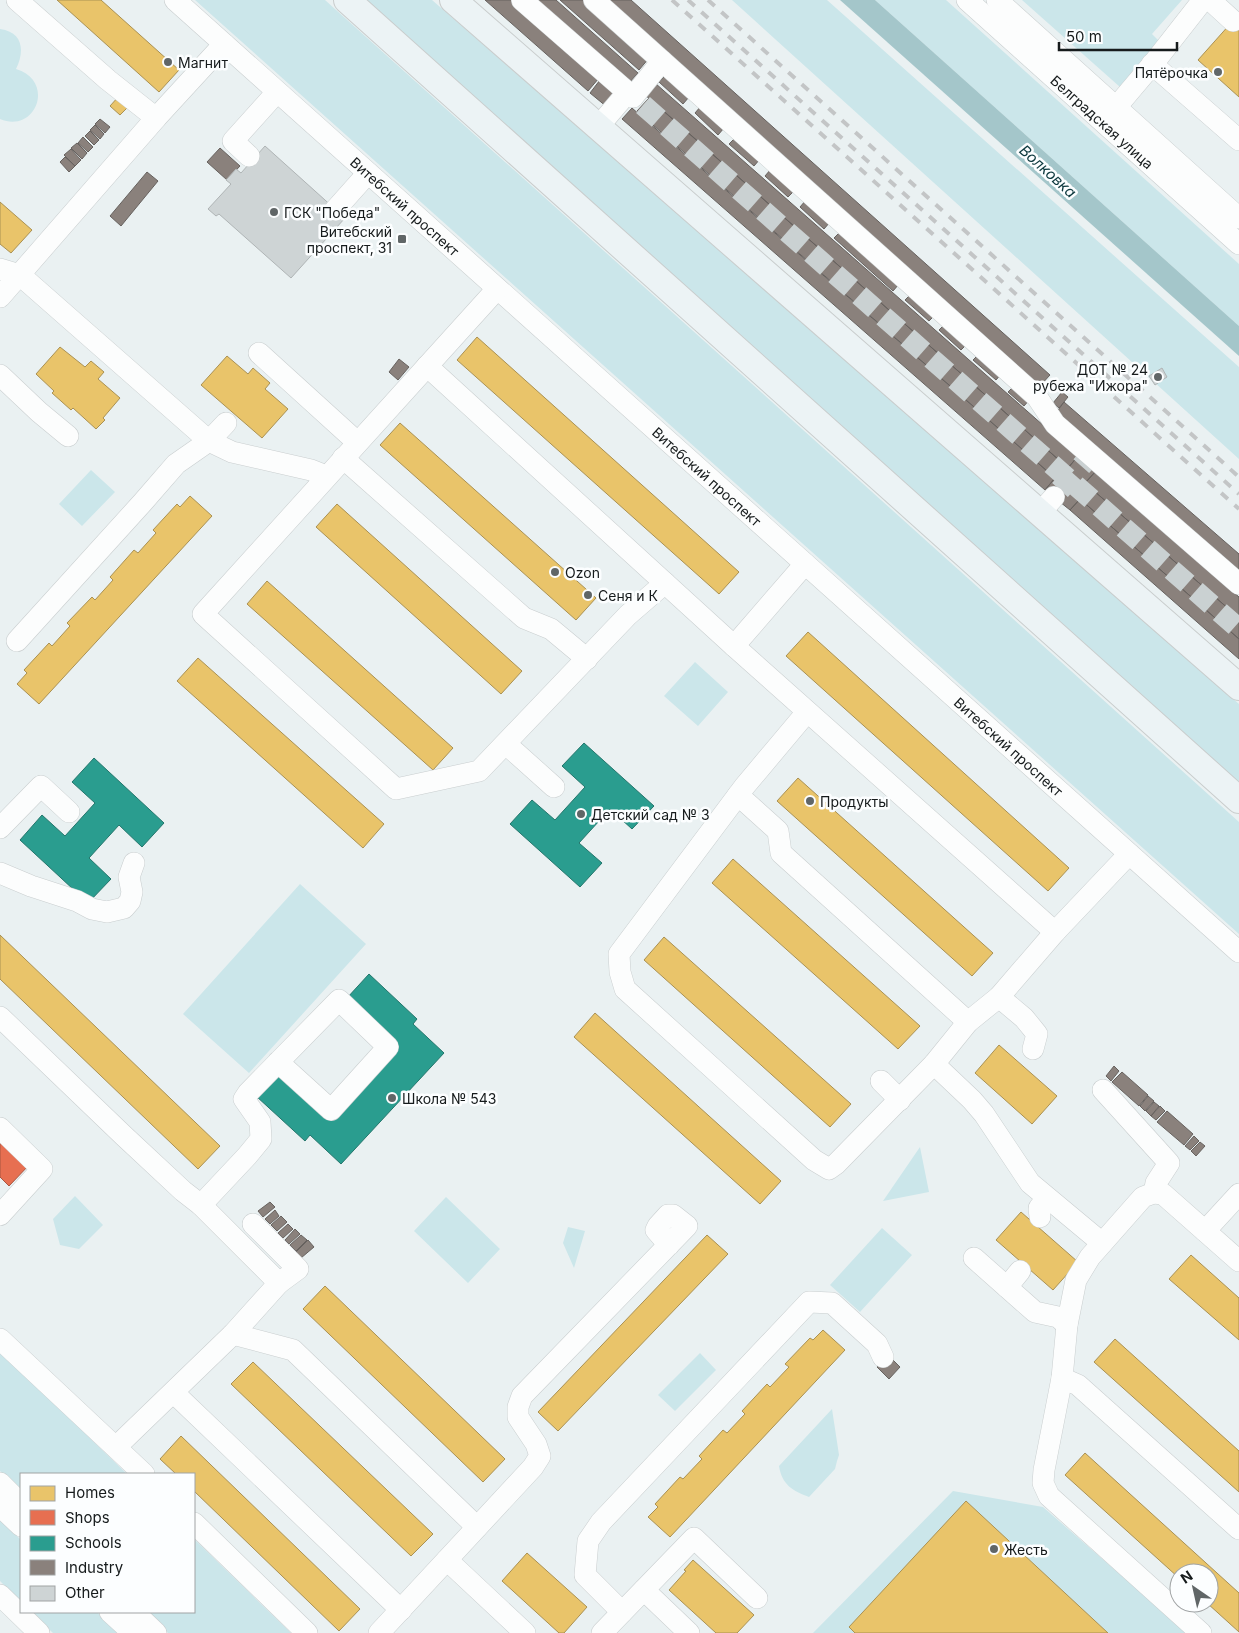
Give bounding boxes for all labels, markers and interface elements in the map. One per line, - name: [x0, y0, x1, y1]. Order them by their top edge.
- scale bar: [1059, 20, 1176, 52]
- text: 50 m: [1066, 27, 1102, 46]
- place label: Магнит: [178, 54, 228, 71]
- marker: Магнит: [162, 56, 174, 68]
- place label: Пятёрочка: [1135, 64, 1208, 81]
- marker: Пятёрочка: [1212, 66, 1224, 78]
- street label: Белградская улица: [1048, 71, 1157, 172]
- water label: Волковка: [1016, 140, 1080, 202]
- street label: Витебский проспект: [347, 153, 463, 259]
- place label: ГСК "Победа": [284, 204, 380, 221]
- marker: ГСК "Победа": [268, 206, 280, 218]
- place label: Витебский проспект, 31: [307, 223, 392, 256]
- marker: Витебский проспект, 31: [396, 233, 408, 245]
- place label: ДОТ № 24 рубежа "Ижора": [1033, 361, 1148, 394]
- marker: ДОТ № 24 рубежа "Ижора": [1152, 371, 1164, 383]
- street label: Витебский проспект: [649, 423, 765, 529]
- place label: Ozon: [565, 564, 600, 581]
- marker: Ozon: [549, 566, 561, 578]
- place label: Сеня и К: [598, 587, 659, 604]
- marker: Сеня и К: [582, 589, 594, 601]
- street label: Витебский проспект: [951, 693, 1067, 799]
- place label: Продукты: [820, 793, 889, 810]
- marker: Продукты: [804, 795, 816, 807]
- place label: Детский сад № 3: [591, 806, 710, 823]
- marker: Детский сад № 3: [575, 808, 587, 820]
- place label: Школа № 543: [402, 1090, 496, 1107]
- marker: Школа № 543: [386, 1092, 398, 1104]
- legend: [20, 1473, 195, 1613]
- text: Homes: [65, 1483, 115, 1502]
- text: Shops: [65, 1508, 110, 1527]
- text: Schools: [65, 1533, 122, 1552]
- place label: Жесть: [1004, 1541, 1048, 1558]
- marker: Жесть: [988, 1543, 1000, 1555]
- text: Industry: [65, 1558, 124, 1577]
- north arrow: [1169, 1563, 1219, 1613]
- text: N: [1177, 1567, 1196, 1587]
- text: Other: [65, 1583, 105, 1602]

